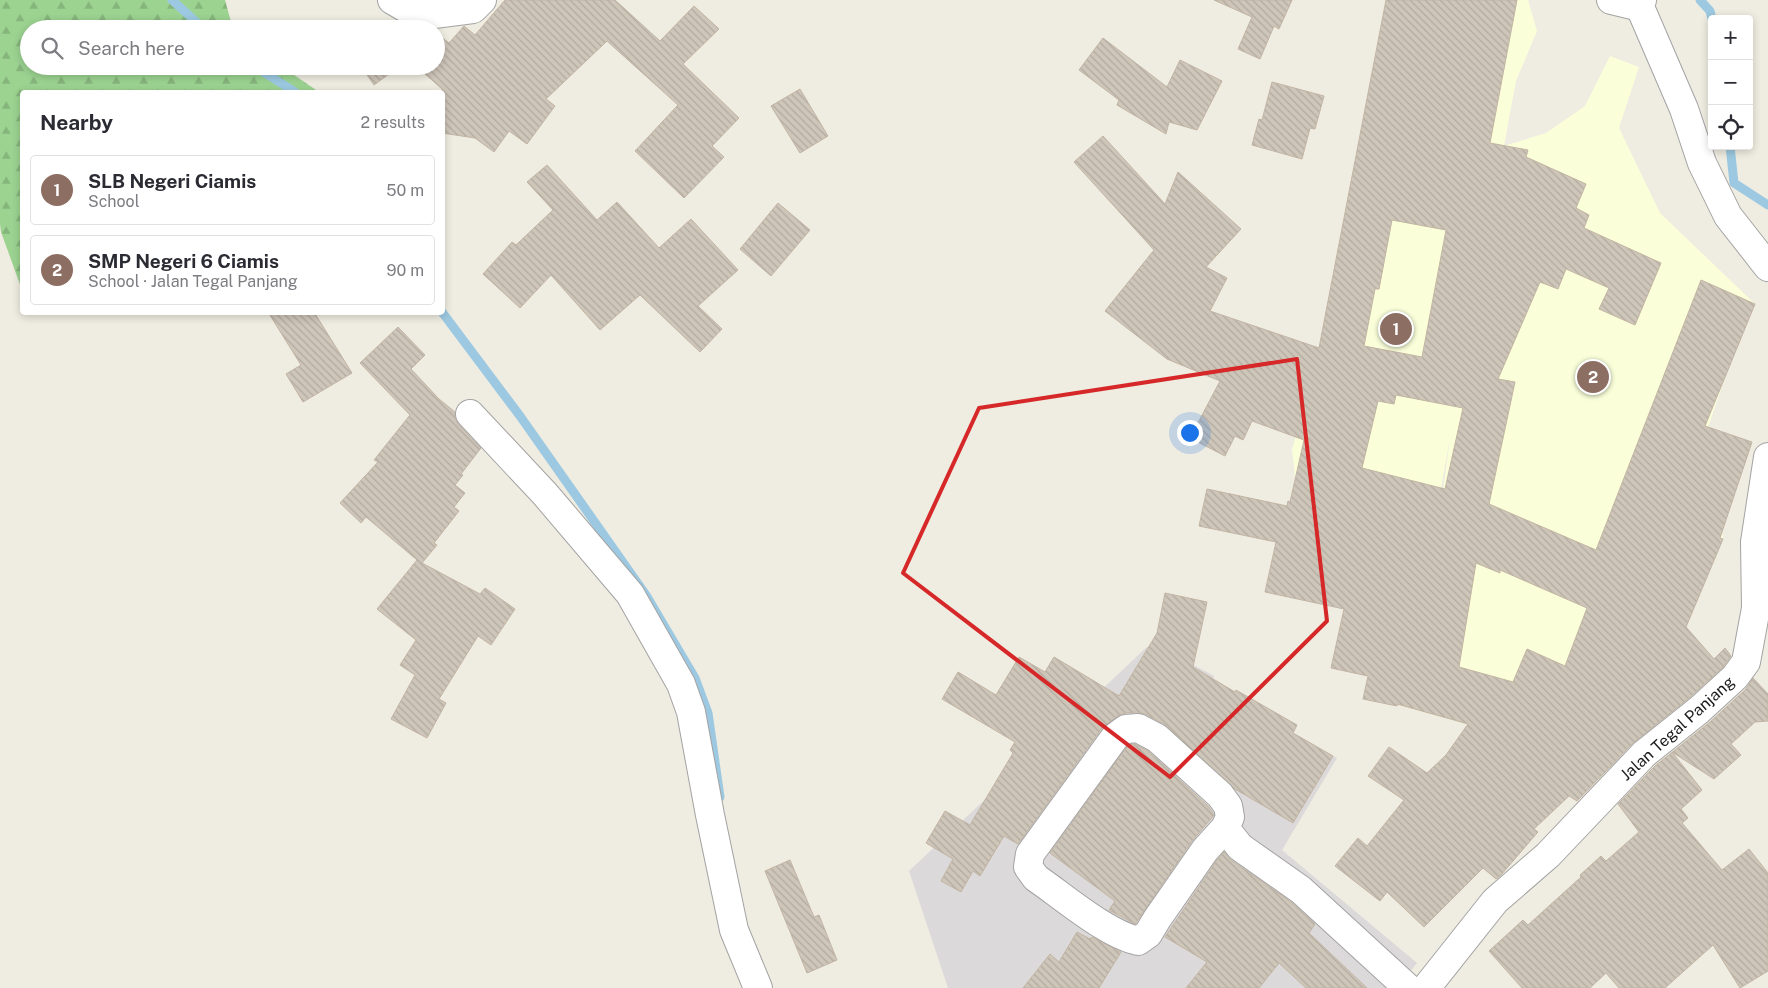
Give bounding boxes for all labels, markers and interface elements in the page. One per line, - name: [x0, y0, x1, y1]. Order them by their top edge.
- map controls: [1708, 15, 1753, 150]
- button: +: [1708, 15, 1753, 60]
- search box: [20, 20, 445, 75]
- icon: search: [38, 34, 66, 62]
- text: Search here: [78, 37, 185, 59]
- button: −: [1708, 60, 1753, 105]
- button: locate: [1708, 105, 1753, 150]
- text: Nearby: [40, 110, 113, 135]
- text: 2 results: [360, 113, 425, 132]
- text: SLB Negeri Ciamis: [88, 170, 256, 192]
- text: 1: [54, 181, 60, 200]
- text: 50 m: [386, 181, 424, 200]
- text: School: [88, 192, 139, 211]
- text: SMP Negeri 6 Ciamis: [88, 250, 279, 272]
- text: 2: [52, 261, 62, 280]
- text: 90 m: [387, 261, 424, 280]
- text: School · Jalan Tegal Panjang: [88, 272, 298, 291]
- pin: 1: [1380, 310, 1412, 348]
- pin: 2: [1577, 358, 1609, 396]
- your location: [1177, 420, 1203, 446]
- street label: Jalan Tegal Panjang: [1616, 672, 1738, 785]

